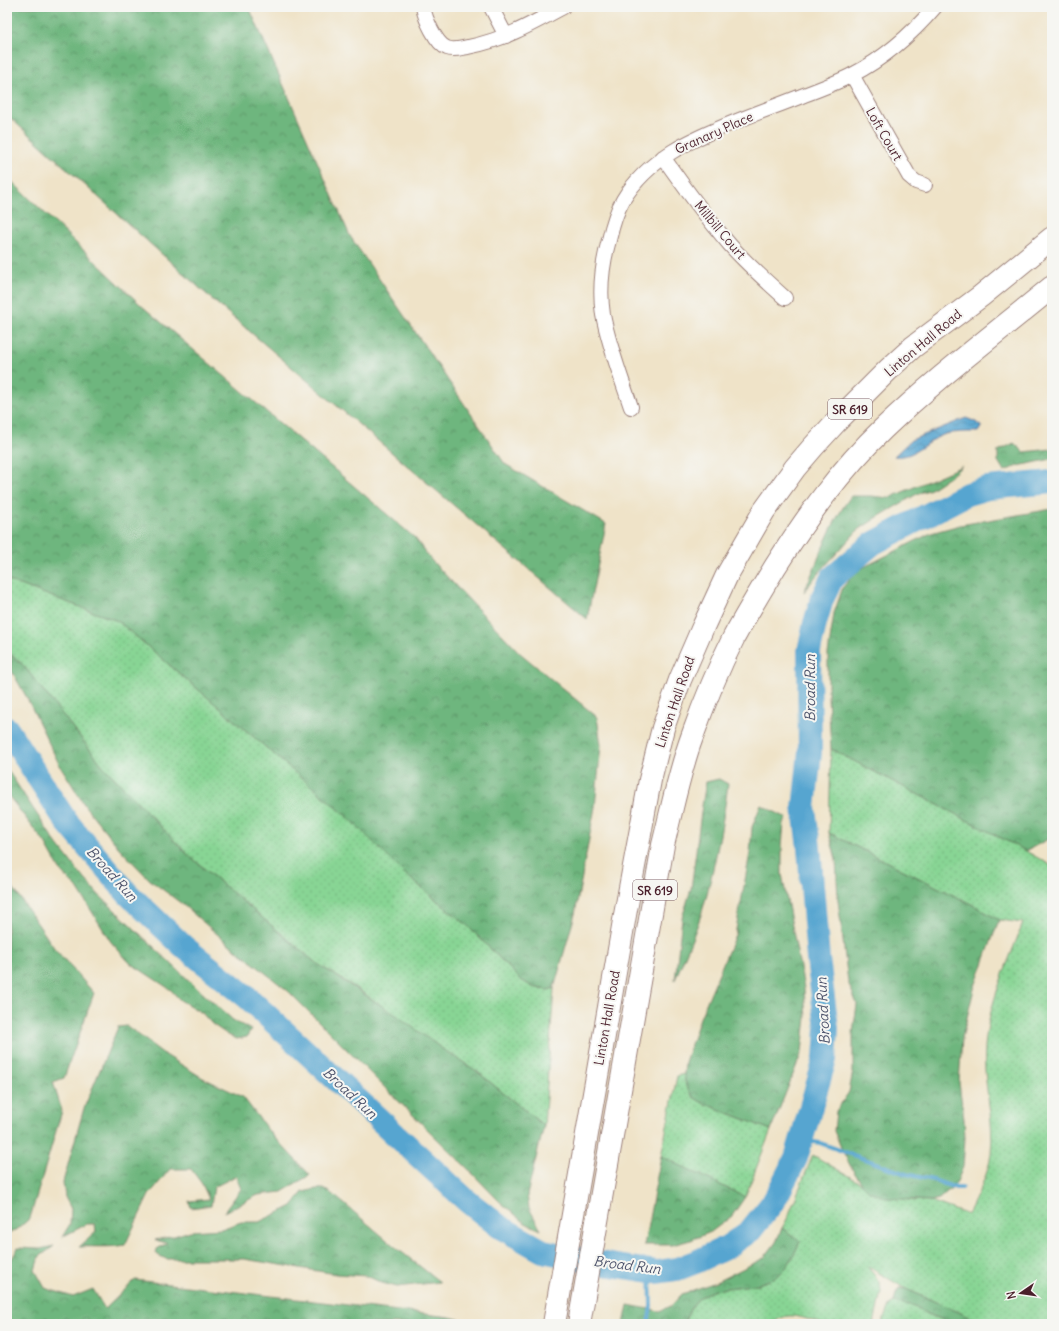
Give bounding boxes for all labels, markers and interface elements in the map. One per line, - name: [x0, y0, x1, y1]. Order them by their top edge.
- street label: Loft Court: [862, 104, 906, 164]
- street label: Granary Place: [672, 108, 756, 158]
- street label: Millbill Court: [691, 197, 750, 263]
- street label: Linton Hall Road: [881, 305, 965, 380]
- road number: SR 619: [828, 399, 872, 419]
- water label: Broad Run: [801, 653, 819, 722]
- street label: Linton Hall Road: [651, 654, 699, 750]
- water label: Broad Run: [83, 843, 142, 906]
- road number: SR 619: [633, 880, 677, 900]
- street label: Linton Hall Road: [590, 969, 624, 1067]
- water label: Broad Run: [812, 976, 834, 1045]
- water label: Broad Run: [319, 1063, 381, 1123]
- water label: Broad Run: [593, 1252, 662, 1278]
- north arrow: [1001, 1273, 1041, 1313]
- text: N: [1004, 1290, 1019, 1301]

